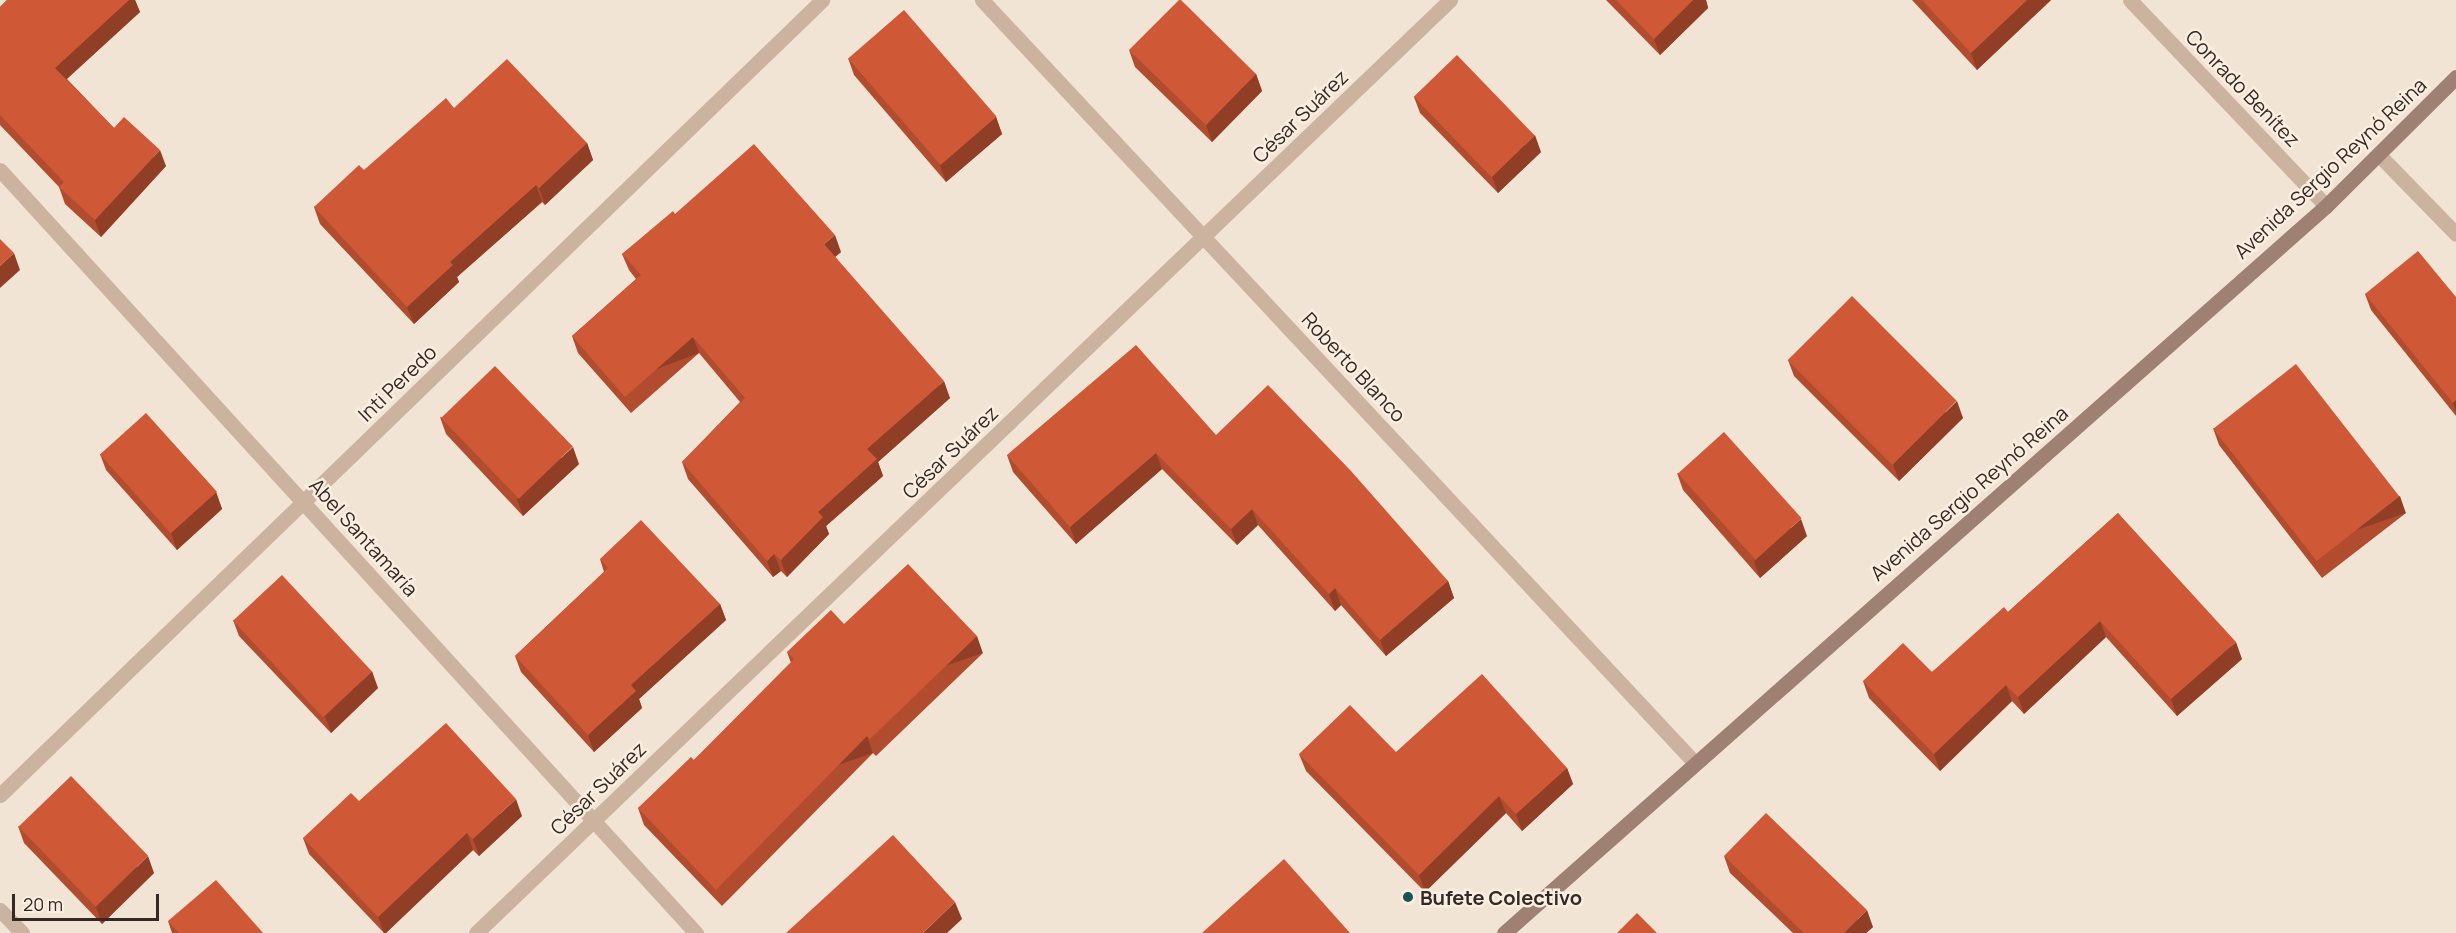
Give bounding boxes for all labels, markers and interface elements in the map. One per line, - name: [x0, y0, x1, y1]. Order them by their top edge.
- street label: Conrado Benítez: [2181, 24, 2305, 152]
- street label: César Suárez: [1247, 64, 1353, 168]
- street label: Avenida Sergio Reynó Reina: [2229, 73, 2431, 263]
- street label: Roberto Blanco: [1297, 307, 1411, 427]
- street label: Inti Peredo: [353, 340, 441, 426]
- street label: César Suárez: [897, 400, 1003, 504]
- street label: Avenida Sergio Reynó Reina: [1865, 401, 2073, 585]
- street label: Abel Santamaría: [305, 473, 423, 601]
- street label: César Suárez: [545, 736, 651, 840]
- scale bar: [15, 882, 162, 920]
- place label: Bufete Colectivo: [1420, 885, 1582, 909]
- marker: Bufete Colectivo: [1401, 890, 1415, 904]
- text: 20 m: [23, 892, 63, 916]

